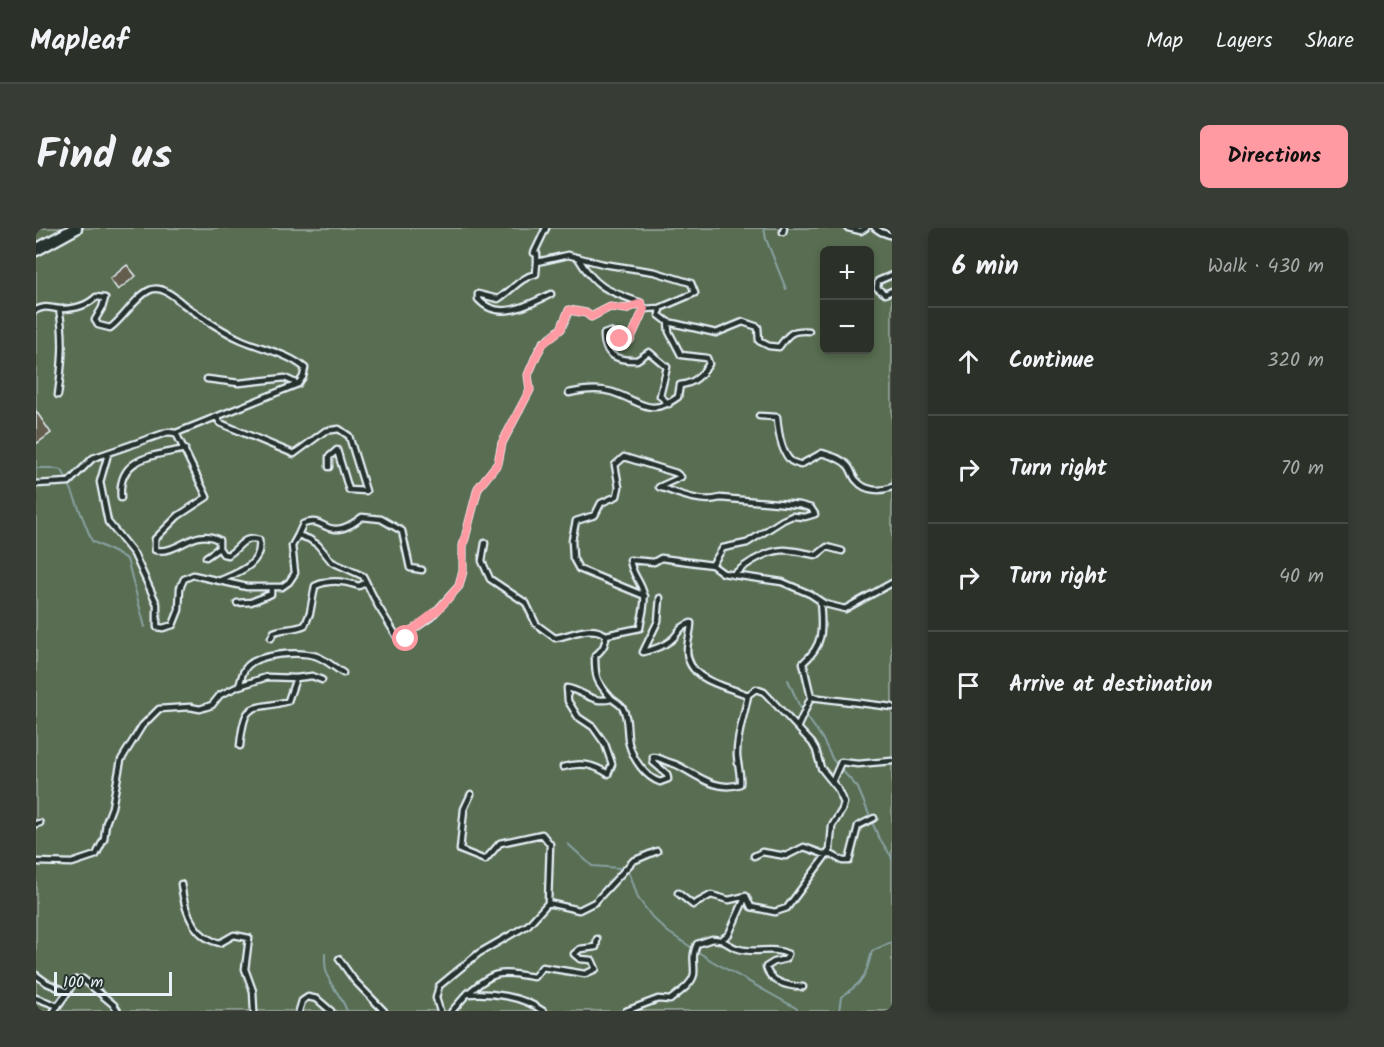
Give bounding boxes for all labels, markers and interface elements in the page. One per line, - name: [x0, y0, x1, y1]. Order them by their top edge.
- text: Mapleaf: [30, 19, 128, 64]
- text: Map: [1146, 25, 1183, 58]
- text: Layers: [1216, 25, 1272, 58]
- text: Share: [1305, 25, 1354, 58]
- text: Find us: [36, 123, 172, 190]
- button: Directions: [1200, 125, 1348, 188]
- map controls: [820, 246, 874, 354]
- button: +: [820, 246, 874, 300]
- text: 6 min: [952, 246, 1019, 288]
- text: Walk · 430 m: [1208, 251, 1324, 283]
- button: −: [820, 300, 874, 354]
- route end: [606, 325, 632, 351]
- text: Continue: [1009, 344, 1094, 379]
- icon: ahead: [952, 345, 985, 378]
- text: 320 m: [1267, 345, 1324, 377]
- text: Turn right: [1009, 452, 1107, 487]
- icon: right: [952, 453, 985, 486]
- text: 70 m: [1281, 453, 1324, 485]
- text: Turn right: [1009, 560, 1107, 595]
- icon: right: [952, 561, 985, 594]
- text: 40 m: [1279, 561, 1324, 593]
- route start: [392, 625, 418, 651]
- text: Arrive at destination: [1009, 668, 1212, 703]
- icon: arrive: [952, 669, 985, 702]
- scale bar: [54, 969, 172, 996]
- text: 100 m: [63, 970, 103, 995]

